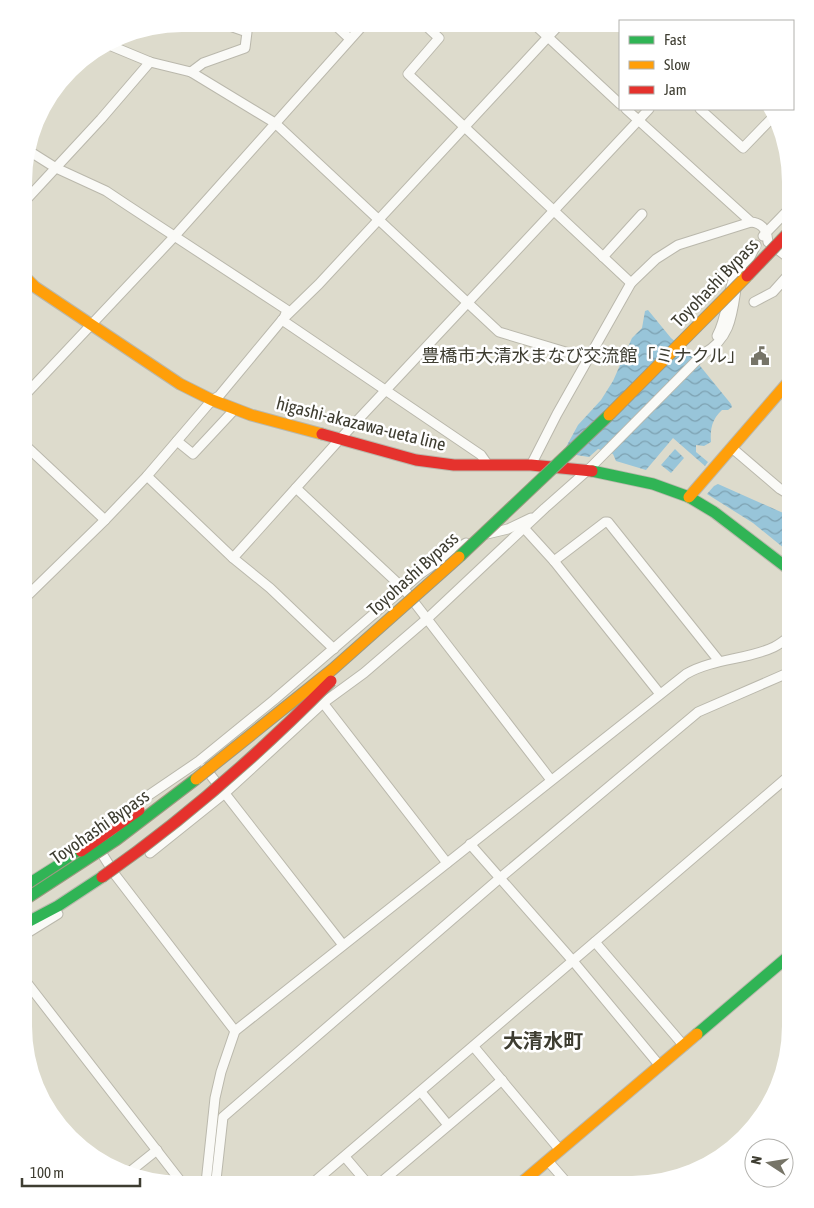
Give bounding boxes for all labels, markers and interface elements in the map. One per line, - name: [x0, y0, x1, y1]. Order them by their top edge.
- legend: [619, 20, 794, 110]
- text: Fast: [664, 31, 686, 48]
- text: Slow: [664, 56, 690, 73]
- text: Jam: [664, 81, 687, 98]
- street label: Toyohashi Bypass: [667, 234, 762, 331]
- place label: 豊橋市大清水まなび交流館「ミナクル」: [422, 345, 745, 366]
- public building icon: 豊橋市大清水まなび交流館「ミナクル」: [749, 345, 771, 367]
- street label: higashi-akazawa-ueta line: [274, 392, 448, 455]
- street label: Toyohashi Bypass: [363, 527, 462, 620]
- street label: Toyohashi Bypass: [47, 785, 153, 868]
- district label: 大清水町: [503, 1029, 583, 1052]
- north arrow: [744, 1138, 794, 1188]
- text: N: [748, 1155, 765, 1166]
- scale bar: [22, 1156, 140, 1188]
- text: 100 m: [30, 1164, 64, 1181]

